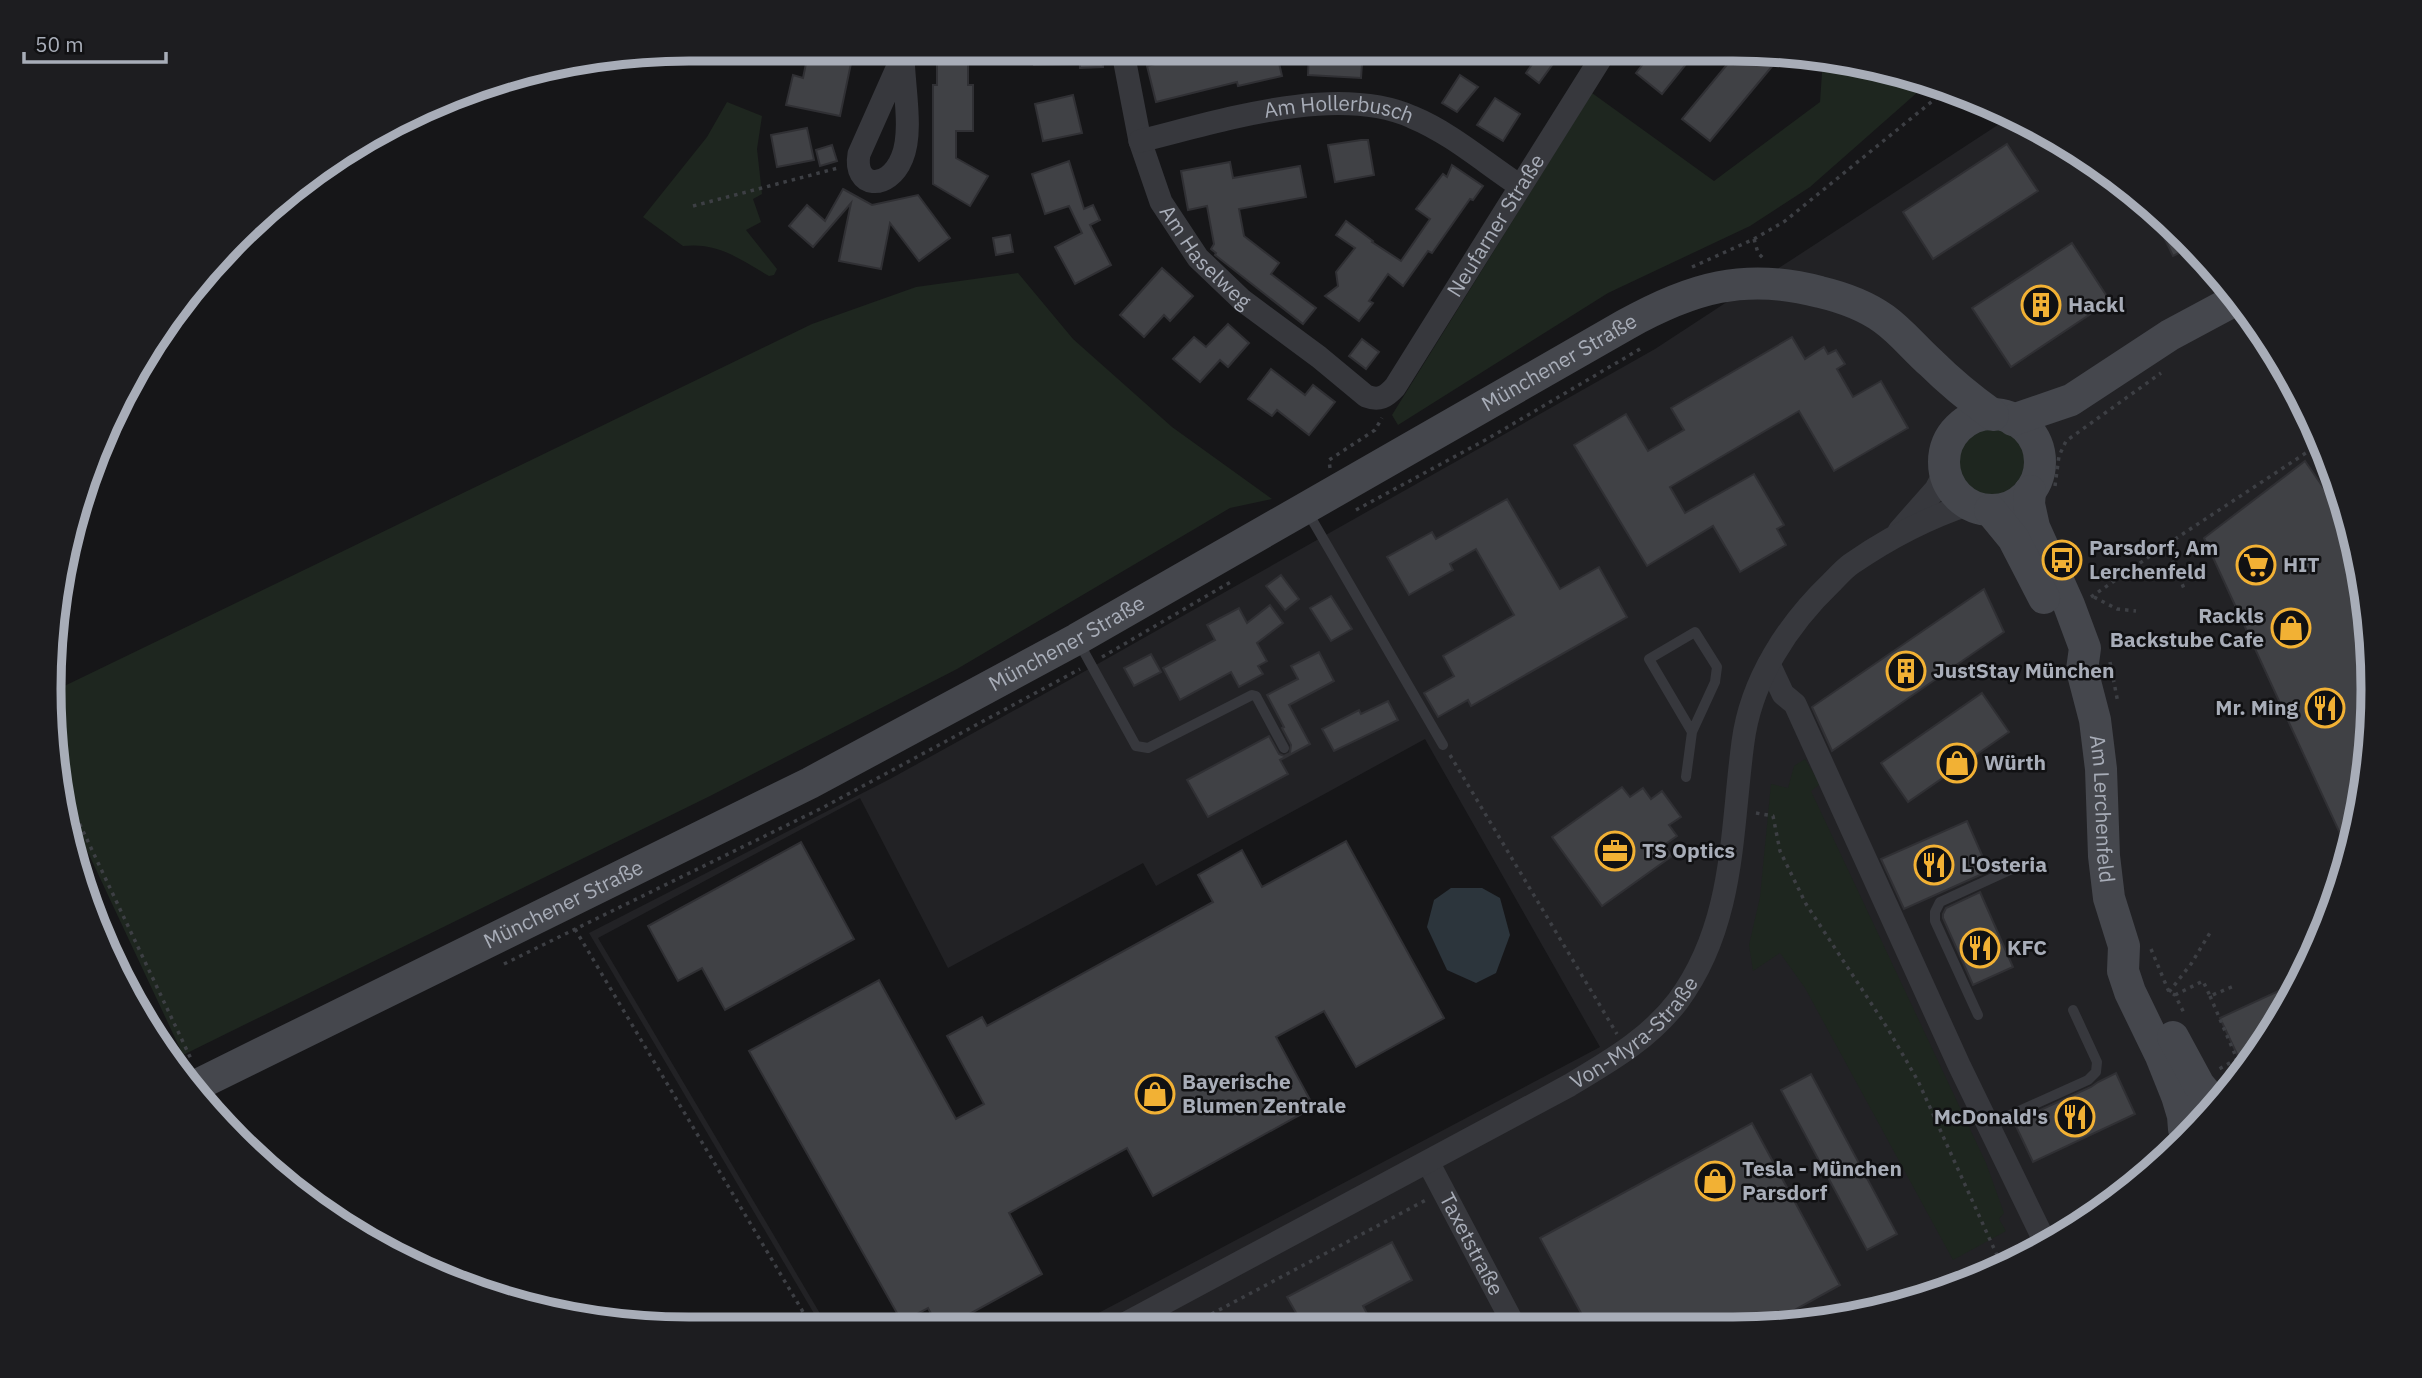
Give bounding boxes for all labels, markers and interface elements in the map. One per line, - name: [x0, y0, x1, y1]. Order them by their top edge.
- scale bar: [24, 21, 166, 65]
- text: 50 m: [35, 30, 84, 58]
- street label: Am Hollerbusch: [1261, 89, 1418, 129]
- street label: Neufarner Straße: [1440, 148, 1550, 302]
- street label: Am Haselweg: [1154, 199, 1257, 315]
- building icon: Hackl: [2020, 284, 2062, 326]
- place label: Hackl: [2068, 290, 2125, 318]
- street label: Münchener Straße: [1476, 306, 1641, 417]
- place label: Parsdorf, Am Lerchenfeld: [2089, 533, 2218, 585]
- bus stop icon: Parsdorf, Am Lerchenfeld: [2041, 539, 2083, 581]
- supermarket icon: HIT: [2235, 544, 2277, 586]
- place label: HIT: [2283, 550, 2319, 578]
- street label: Münchener Straße: [983, 588, 1149, 697]
- place label: Rackls Backstube Cafe: [2110, 601, 2264, 653]
- shop icon: Rackls Backstube Cafe: [2270, 607, 2312, 649]
- building icon: JustStay München: [1885, 650, 1927, 692]
- place label: JustStay München: [1933, 656, 2115, 684]
- restaurant icon: Mr. Ming: [2304, 687, 2346, 729]
- place label: Mr. Ming: [2215, 693, 2298, 721]
- street label: Am Lerchenfeld: [2084, 733, 2122, 884]
- shop icon: Würth: [1936, 742, 1978, 784]
- place label: Würth: [1984, 748, 2046, 776]
- office icon: TS Optics: [1594, 830, 1636, 872]
- place label: TS Optics: [1642, 836, 1735, 864]
- restaurant icon: L'Osteria: [1913, 844, 1955, 886]
- place label: L'Osteria: [1961, 850, 2047, 878]
- street label: Münchener Straße: [479, 852, 648, 955]
- restaurant icon: KFC: [1959, 927, 2001, 969]
- place label: KFC: [2007, 933, 2047, 961]
- street label: Von-Myra-Straße: [1564, 971, 1704, 1095]
- place label: Bayerische Blumen Zentrale: [1182, 1067, 1346, 1119]
- shop icon: Bayerische Blumen Zentrale: [1134, 1073, 1176, 1115]
- restaurant icon: McDonald's: [2054, 1096, 2096, 1138]
- place label: McDonald's: [1934, 1102, 2048, 1130]
- place label: Tesla - München Parsdorf: [1742, 1154, 1902, 1206]
- shop icon: Tesla - München Parsdorf: [1694, 1160, 1736, 1202]
- street label: Taxetstraße: [1434, 1188, 1511, 1300]

